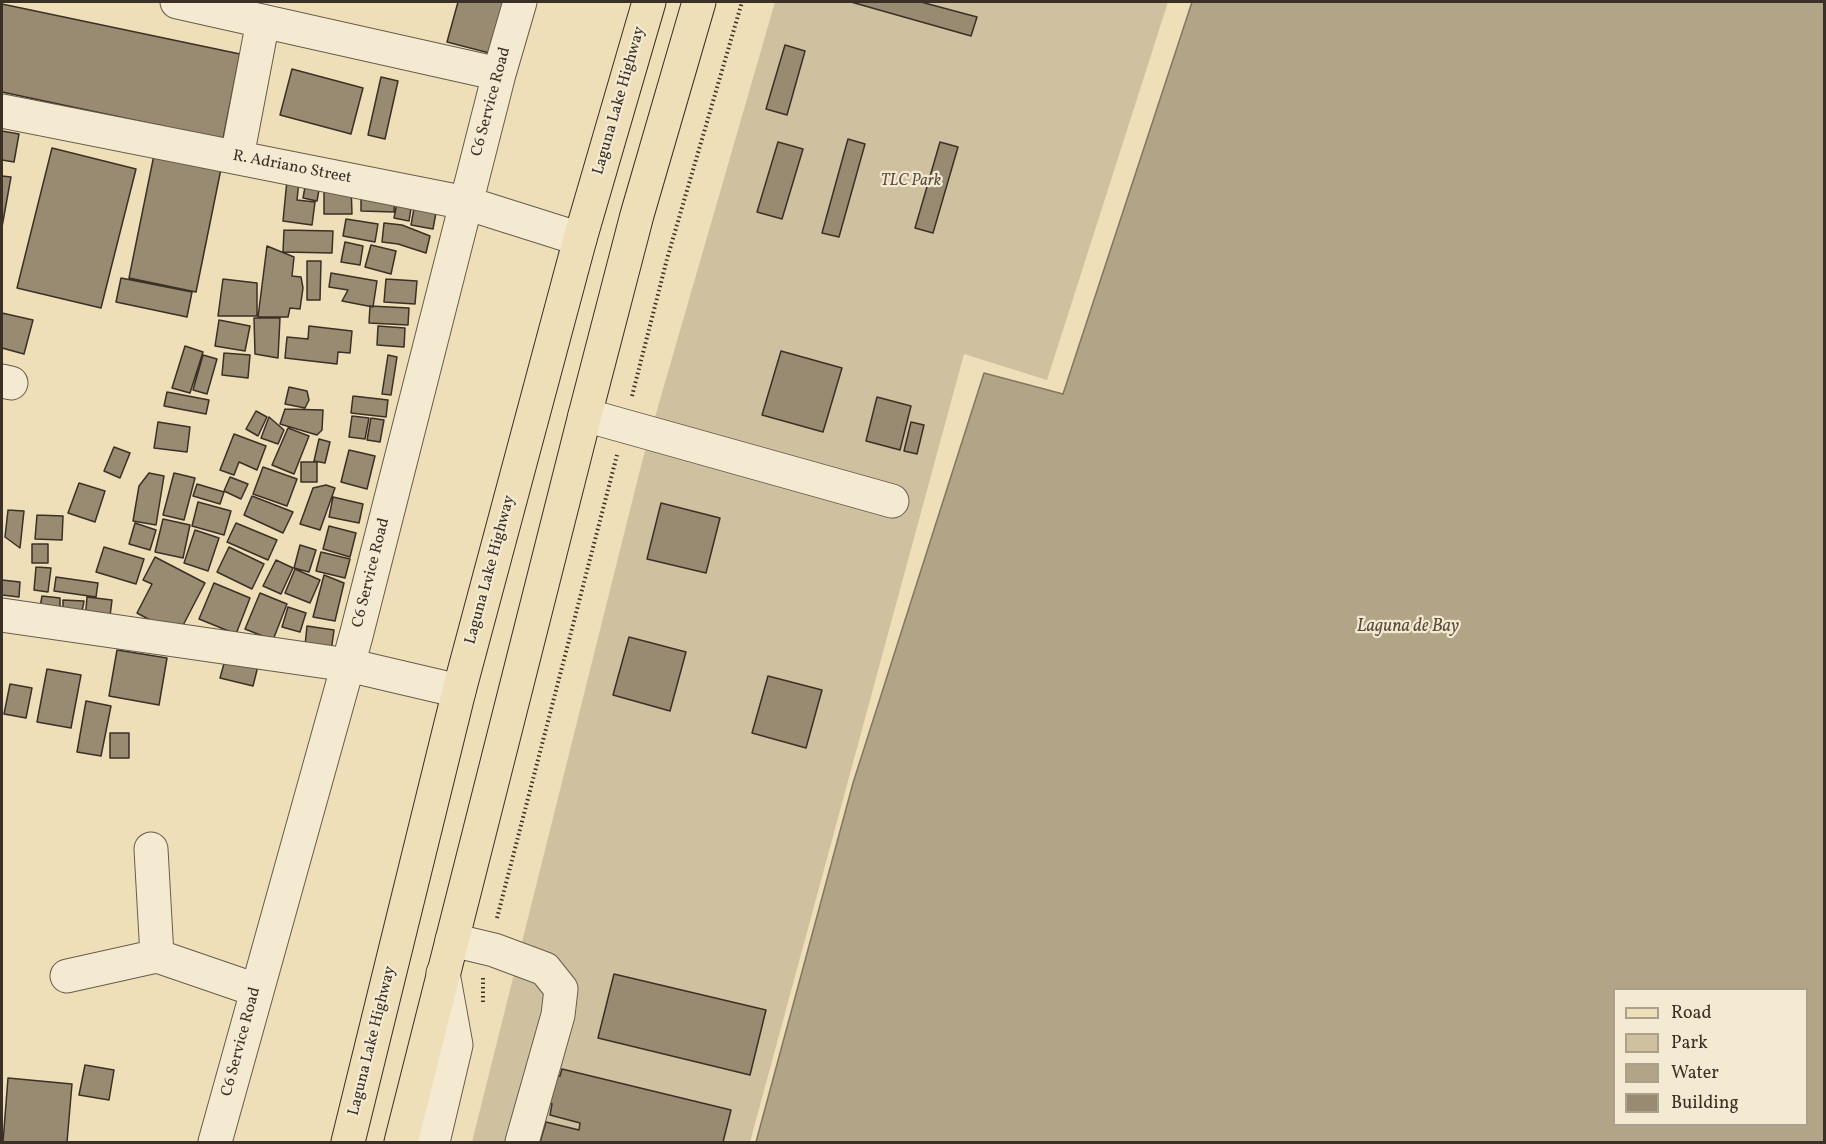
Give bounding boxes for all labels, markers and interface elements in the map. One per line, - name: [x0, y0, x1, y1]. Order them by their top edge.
- street label: Laguna Lake Highway: [590, 25, 650, 177]
- street label: C6 Service Road: [468, 45, 516, 159]
- street label: R. Adriano Street: [231, 147, 353, 189]
- park label: TLC Park: [881, 172, 941, 192]
- street label: Laguna Lake Highway: [462, 493, 520, 647]
- street label: C6 Service Road: [349, 516, 395, 630]
- water label: Laguna de Bay: [1357, 617, 1459, 639]
- street label: Laguna Lake Highway: [345, 964, 401, 1118]
- street label: C6 Service Road: [218, 985, 266, 1099]
- legend: [1613, 988, 1808, 1126]
- text: Road: [1671, 1001, 1712, 1026]
- text: Park: [1671, 1031, 1708, 1056]
- text: Water: [1671, 1061, 1719, 1086]
- text: Building: [1671, 1091, 1739, 1116]

